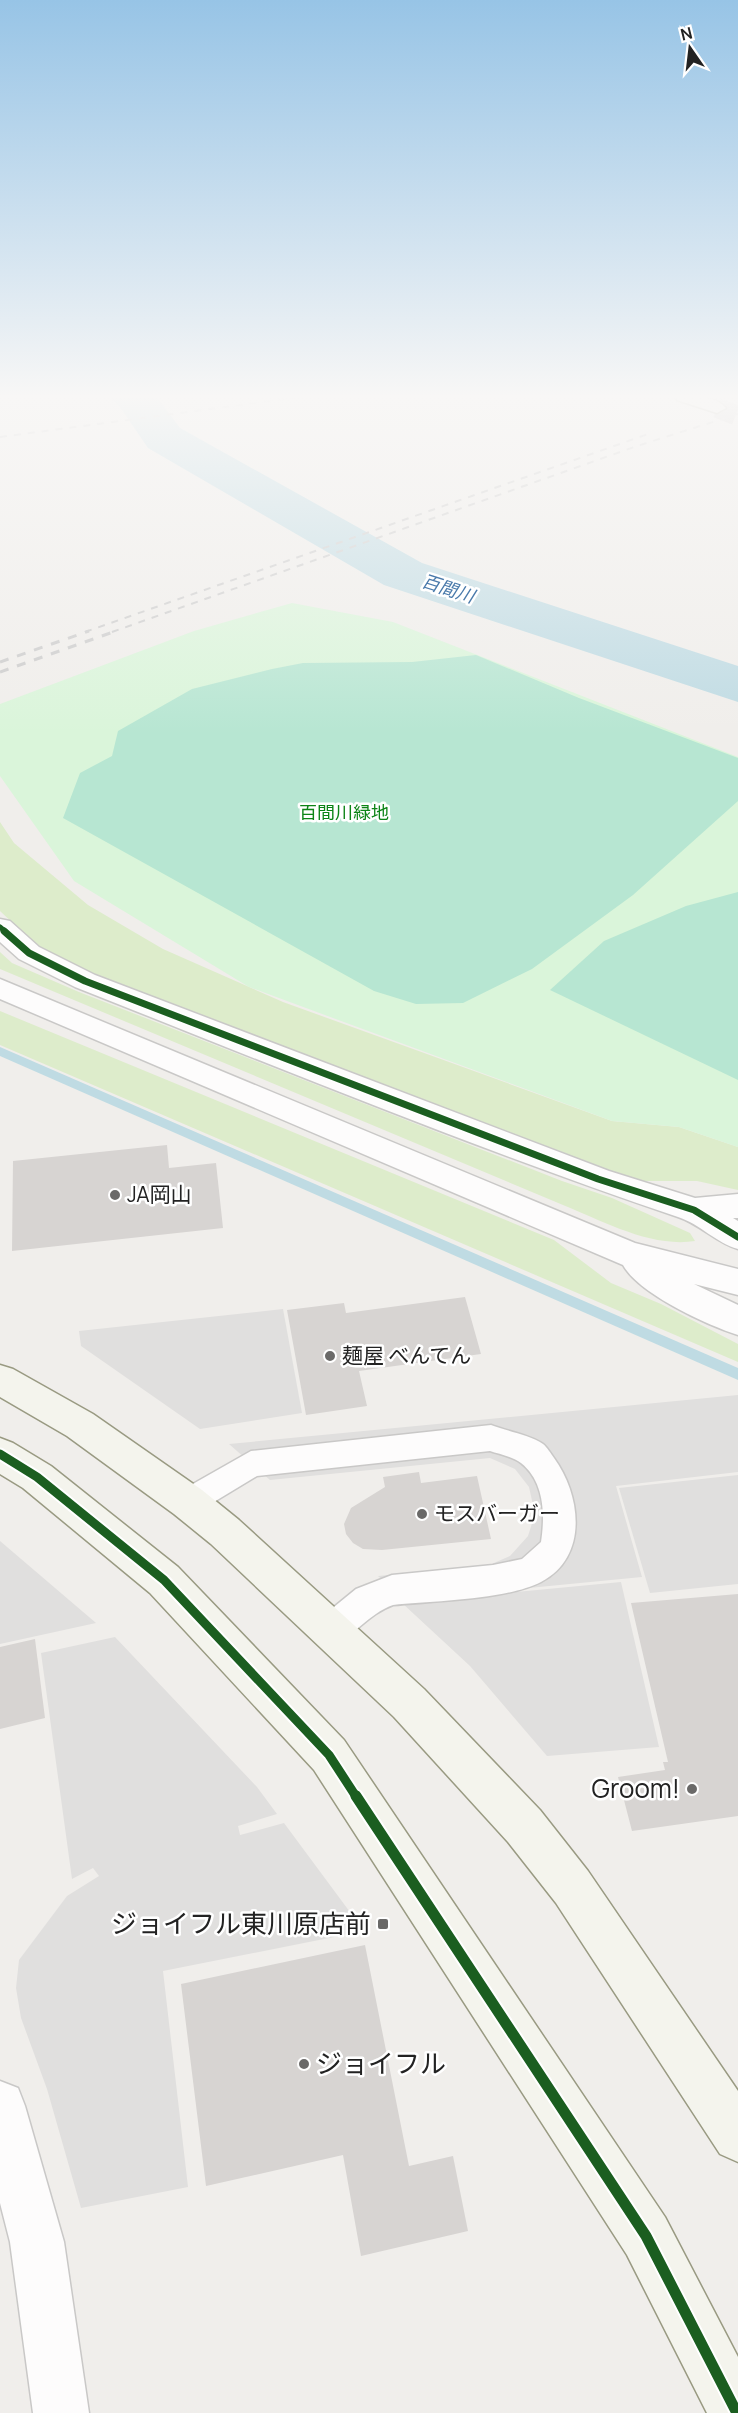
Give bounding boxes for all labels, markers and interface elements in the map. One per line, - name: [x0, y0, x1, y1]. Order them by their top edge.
- north arrow: [660, 18, 720, 78]
- text: N: [678, 21, 695, 46]
- water label: 百間川: [419, 568, 480, 608]
- park label: 百間川緑地: [299, 800, 389, 824]
- place label: JA岡山: [127, 1180, 192, 1208]
- marker: JA岡山: [108, 1188, 122, 1202]
- place label: 麺屋 べんてん: [342, 1341, 471, 1369]
- marker: 麺屋 べんてん: [323, 1349, 337, 1363]
- place label: モスバーガー: [434, 1499, 560, 1527]
- marker: モスバーガー: [415, 1507, 429, 1521]
- place label: Groom!: [592, 1770, 680, 1806]
- marker: Groom!: [685, 1782, 699, 1796]
- place label: ジョイフル東川原店前: [111, 1905, 371, 1941]
- marker: ジョイフル東川原店前: [376, 1917, 390, 1931]
- place label: ジョイフル: [316, 2045, 446, 2081]
- marker: ジョイフル: [297, 2057, 311, 2071]

